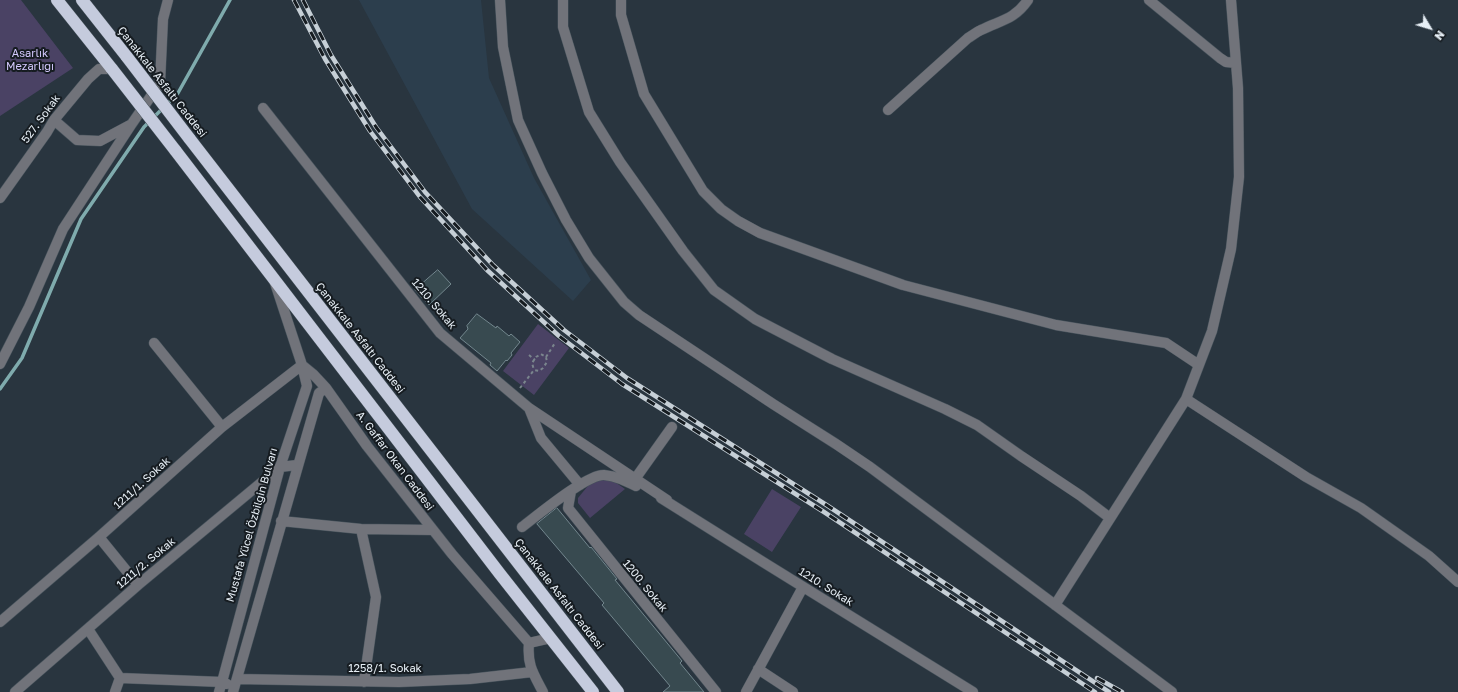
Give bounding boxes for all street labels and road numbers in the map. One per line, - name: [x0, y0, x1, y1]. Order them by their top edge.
- street label: Çanakkale Asfaltı Caddesi: [115, 24, 209, 140]
- street label: 527. Sokak: [19, 92, 63, 146]
- street label: 1210. Sokak: [409, 276, 459, 332]
- street label: Çanakkale Asfaltı Caddesi: [313, 280, 407, 396]
- street label: A. Gaffar Okan Caddesi: [353, 409, 437, 513]
- street label: Mustafa Yücel Özbilgin Bulvarı: [224, 446, 280, 604]
- street label: 1211/1. Sokak: [111, 454, 173, 512]
- street label: 1211/2. Sokak: [114, 535, 178, 591]
- street label: Çanakkale Asfaltı Caddesi: [512, 536, 606, 652]
- street label: 1200. Sokak: [620, 557, 670, 615]
- street label: 1210. Sokak: [796, 565, 856, 609]
- street label: 1258/1. Sokak: [348, 662, 422, 676]

